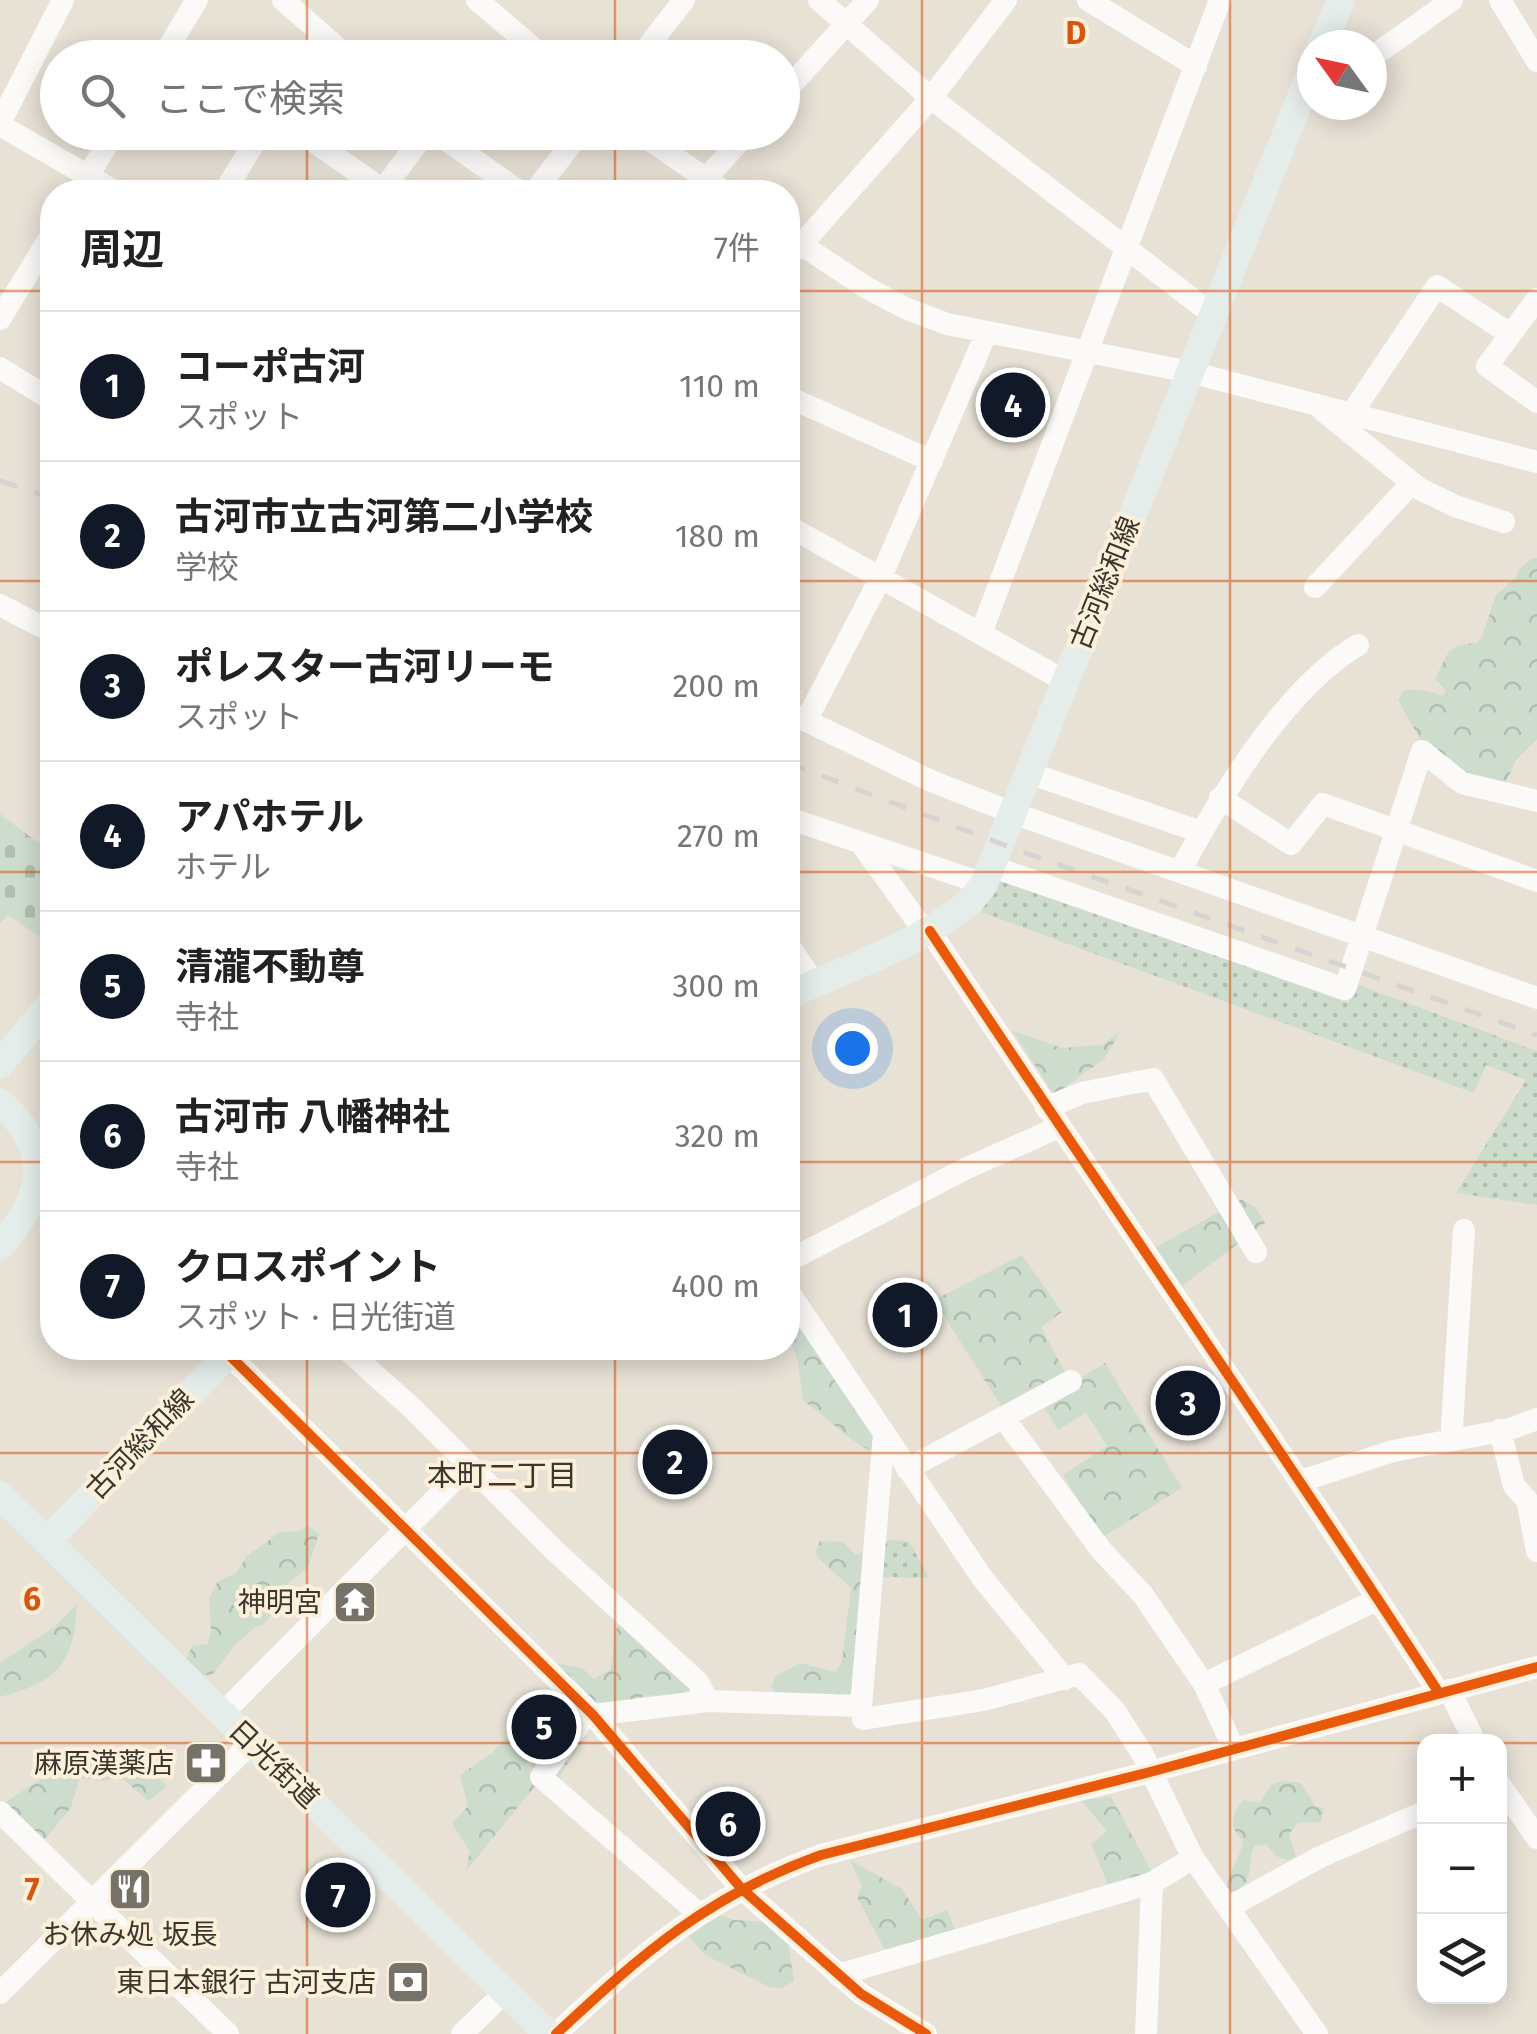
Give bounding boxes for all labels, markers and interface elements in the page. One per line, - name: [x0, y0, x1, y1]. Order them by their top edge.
- text: D: [1066, 14, 1086, 52]
- north arrow: [1297, 30, 1387, 120]
- search box: [40, 40, 800, 150]
- icon: search: [75, 68, 130, 123]
- text: ここで検索: [155, 76, 345, 122]
- text: 周辺: [80, 225, 164, 275]
- text: 7件: [714, 229, 760, 267]
- text: コーポ古河: [175, 344, 365, 390]
- text: 1: [105, 367, 120, 405]
- text: 110 m: [679, 367, 760, 405]
- pin: 4: [980, 368, 1046, 442]
- text: スポット: [175, 398, 303, 436]
- text: 古河市立古河第二小学校: [175, 494, 593, 540]
- street label: 古河総和線: [1063, 512, 1147, 654]
- text: 2: [104, 517, 121, 555]
- text: 180 m: [675, 517, 760, 555]
- text: 学校: [175, 548, 239, 586]
- text: ポレスター古河リーモ: [175, 644, 555, 690]
- text: 3: [104, 667, 121, 705]
- text: 200 m: [673, 667, 760, 705]
- text: スポット: [175, 698, 303, 736]
- text: アパホテル: [175, 794, 364, 840]
- text: 4: [103, 817, 122, 855]
- text: 270 m: [677, 817, 760, 855]
- text: ホテル: [175, 848, 271, 886]
- text: 清瀧不動尊: [175, 944, 365, 990]
- text: 5: [104, 967, 121, 1005]
- text: 300 m: [672, 967, 760, 1005]
- text: 寺社: [175, 998, 239, 1036]
- your location: [827, 1023, 878, 1074]
- text: 古河市 八幡神社: [175, 1094, 450, 1140]
- text: 6: [103, 1117, 122, 1155]
- text: 320 m: [675, 1117, 760, 1155]
- text: 寺社: [175, 1148, 239, 1186]
- text: クロスポイント: [175, 1244, 441, 1290]
- text: 7: [105, 1267, 120, 1305]
- text: 400 m: [671, 1267, 760, 1305]
- pin: 1: [872, 1278, 938, 1352]
- text: スポット · 日光街道: [175, 1298, 456, 1336]
- pin: 3: [1156, 1366, 1220, 1440]
- street label: 古河総和線: [79, 1382, 201, 1506]
- pin: 2: [642, 1424, 708, 1500]
- district label: 本町二丁目: [427, 1458, 577, 1494]
- temple icon: 神明宮: [332, 1579, 378, 1625]
- text: 6: [23, 1580, 41, 1618]
- place label: 神明宮: [238, 1586, 322, 1619]
- pin: 5: [512, 1690, 576, 1764]
- street label: 日光街道: [222, 1713, 326, 1815]
- map controls: [1417, 1734, 1507, 2004]
- button: +: [1417, 1734, 1507, 1824]
- pharmacy icon: 麻原漢薬店: [183, 1740, 229, 1786]
- place label: 麻原漢薬店: [34, 1747, 174, 1780]
- pin: 6: [696, 1786, 760, 1862]
- button: −: [1417, 1824, 1507, 1914]
- pin: 7: [306, 1858, 370, 1932]
- restaurant icon: お休み処 坂長: [107, 1866, 153, 1912]
- text: 7: [25, 1870, 40, 1908]
- button: layers: [1417, 1914, 1507, 2004]
- place label: お休み処 坂長: [42, 1918, 218, 1951]
- bank icon: 東日本銀行 古河支店: [385, 1959, 431, 2005]
- place label: 東日本銀行 古河支店: [117, 1966, 376, 1999]

